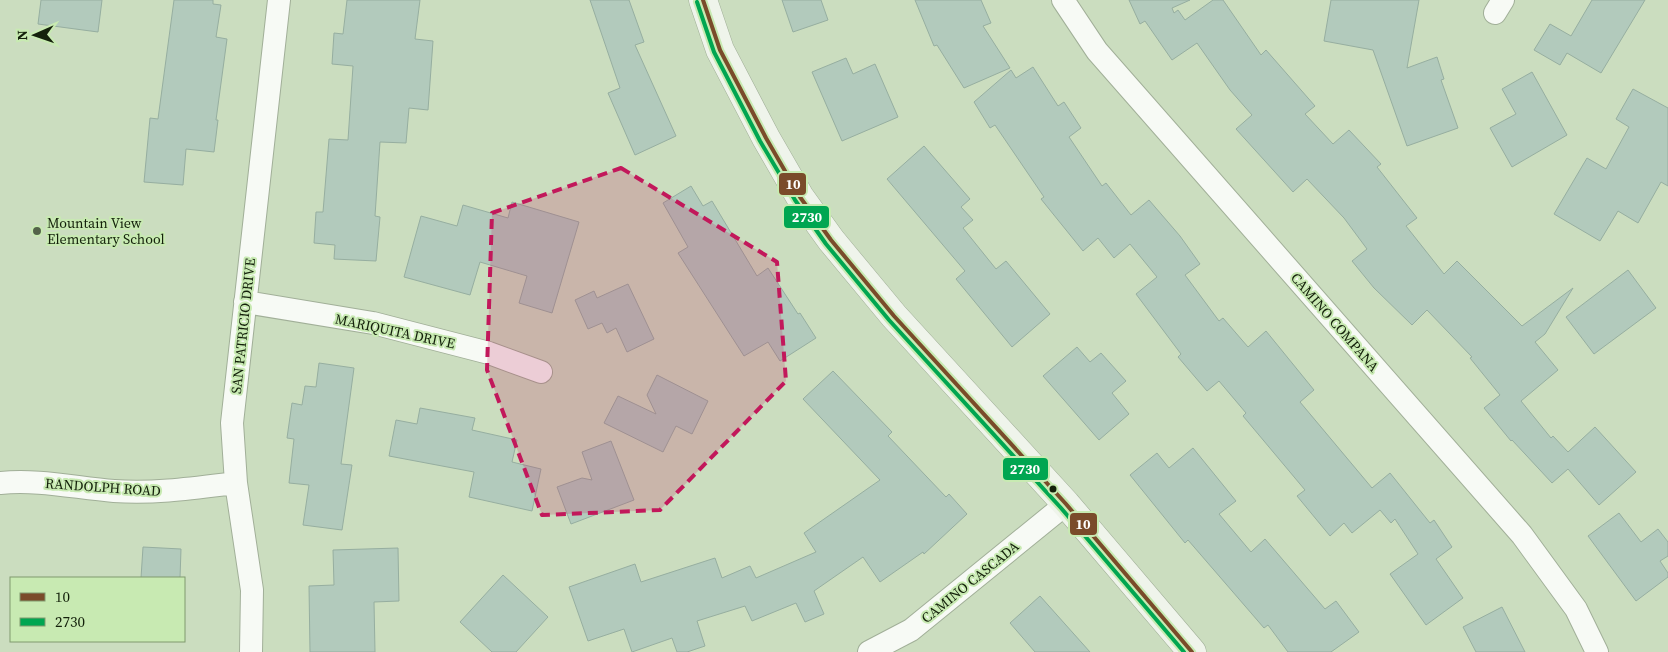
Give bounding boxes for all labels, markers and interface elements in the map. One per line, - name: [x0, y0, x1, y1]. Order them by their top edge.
- north arrow: [10, 10, 60, 60]
- text: N: [12, 30, 32, 41]
- line badge: 10: [778, 172, 807, 196]
- text: 10: [785, 174, 801, 194]
- line badge: 2730: [783, 205, 830, 229]
- text: 2730: [792, 207, 823, 227]
- place label: Mountain View Elementary School: [47, 213, 165, 249]
- marker: Mountain View Elementary School: [31, 225, 43, 237]
- street label: SAN PATRICIO DRIVE: [226, 257, 260, 395]
- street label: CAMINO COMPANA: [1286, 268, 1384, 376]
- street label: MARIQUITA DRIVE: [333, 309, 457, 353]
- line badge: 2730: [1002, 457, 1049, 481]
- text: 2730: [1010, 459, 1041, 479]
- street label: RANDOLPH ROAD: [44, 473, 162, 501]
- unlabelled marker: [1048, 484, 1058, 494]
- line badge: 10: [1069, 512, 1098, 536]
- text: 10: [1075, 514, 1091, 534]
- street label: CAMINO CASCADA: [917, 536, 1024, 628]
- legend: [10, 577, 185, 642]
- text: 10: [55, 586, 70, 607]
- text: 2730: [55, 611, 85, 632]

